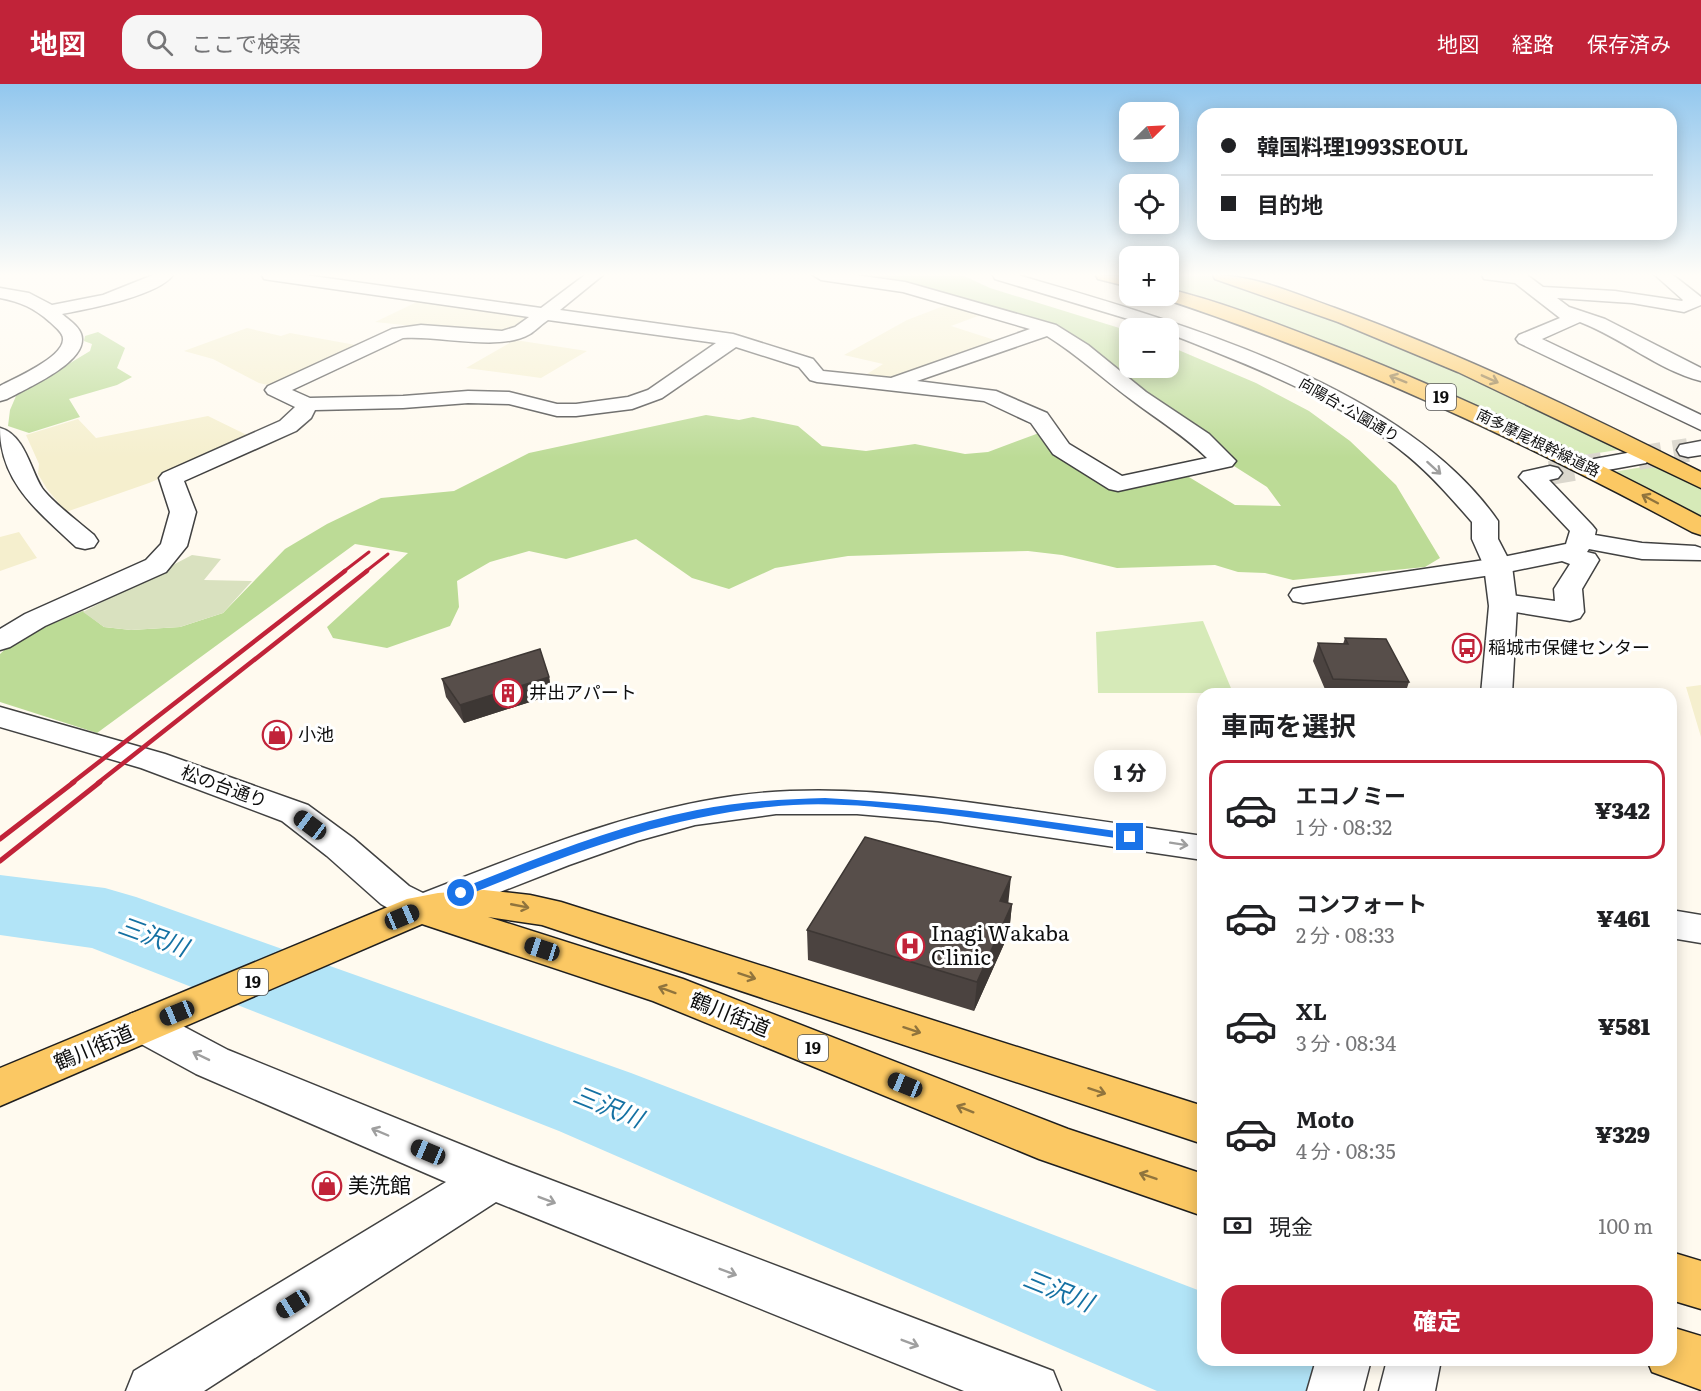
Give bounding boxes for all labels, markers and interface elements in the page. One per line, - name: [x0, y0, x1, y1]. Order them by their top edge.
- search box: [122, 15, 542, 69]
- text: 地図: [30, 21, 86, 63]
- icon: search: [143, 26, 176, 59]
- text: ここで検索: [191, 26, 301, 59]
- text: 地図: [1437, 27, 1479, 58]
- text: 経路: [1512, 27, 1554, 58]
- text: 保存済み: [1587, 27, 1671, 58]
- north arrow: [1119, 102, 1179, 162]
- map controls: [1119, 102, 1179, 378]
- text: 韓国料理1993SEOUL: [1257, 129, 1468, 162]
- button: locate: [1119, 174, 1179, 234]
- text: 目的地: [1257, 187, 1323, 220]
- button: +: [1119, 246, 1179, 306]
- button: −: [1119, 318, 1179, 378]
- street label: 向陽台･公園通り: [1295, 371, 1404, 447]
- one-way arrow: [1389, 372, 1408, 383]
- one-way arrow: [1481, 374, 1499, 385]
- road number: 19: [1426, 384, 1456, 410]
- street label: 南多摩尾根幹線道路: [1473, 402, 1604, 482]
- one-way arrow: [1427, 461, 1442, 475]
- one-way arrow: [1641, 493, 1659, 504]
- bus stop icon: 稲城市保健センター: [1451, 632, 1483, 664]
- place label: 稲城市保健センター: [1488, 633, 1650, 660]
- building icon: 井出アパート: [492, 677, 524, 709]
- place label: 井出アパート: [529, 678, 637, 705]
- text: 車両を選択: [1221, 704, 1356, 744]
- shop icon: 小池: [261, 719, 293, 751]
- place label: 小池: [298, 720, 334, 747]
- callout: 1 分: [1094, 750, 1166, 792]
- text: 1 分: [1114, 756, 1146, 786]
- street label: 松の台通り: [178, 758, 271, 814]
- text: エコノミー: [1296, 778, 1406, 811]
- icon: car: [1224, 783, 1278, 837]
- text: ¥342: [1594, 793, 1650, 826]
- car: [290, 807, 330, 843]
- text: 1 分 · 08:32: [1296, 811, 1392, 841]
- route end: [1116, 823, 1143, 850]
- one-way arrow: [1168, 839, 1188, 850]
- route start: [447, 879, 474, 906]
- text: コンフォート: [1296, 886, 1427, 919]
- icon: car: [1224, 891, 1278, 945]
- one-way arrow: [510, 901, 530, 912]
- text: ¥461: [1596, 901, 1650, 934]
- car: [382, 902, 422, 932]
- water label: 三沢川: [114, 906, 196, 964]
- place label: Inagi Wakaba Clinic: [931, 916, 1070, 971]
- text: 2 分 · 08:33: [1296, 919, 1395, 949]
- hospital icon: Inagi Wakaba Clinic: [894, 930, 926, 962]
- car: [522, 935, 562, 963]
- road number: 19: [238, 969, 268, 995]
- one-way arrow: [737, 972, 756, 983]
- one-way arrow: [658, 983, 676, 994]
- street label: 鶴川街道: [686, 983, 776, 1043]
- text: XL: [1296, 994, 1327, 1027]
- car: [157, 998, 197, 1028]
- icon: car: [1224, 999, 1278, 1053]
- text: ¥581: [1598, 1009, 1650, 1042]
- street label: 鶴川街道: [48, 1015, 138, 1076]
- one-way arrow: [902, 1025, 921, 1036]
- text: 3 分 · 08:34: [1296, 1027, 1396, 1057]
- road number: 19: [798, 1035, 828, 1061]
- one-way arrow: [192, 1050, 210, 1061]
- car: [885, 1070, 925, 1100]
- water label: 三沢川: [569, 1075, 652, 1136]
- one-way arrow: [1087, 1086, 1106, 1097]
- one-way arrow: [956, 1102, 974, 1113]
- text: Moto: [1296, 1102, 1354, 1135]
- icon: car: [1224, 1107, 1278, 1161]
- text: ¥329: [1595, 1117, 1650, 1150]
- one-way arrow: [371, 1126, 390, 1137]
- text: 4 分 · 08:35: [1296, 1135, 1396, 1165]
- car: [408, 1137, 448, 1167]
- place label: 美洗館: [348, 1168, 411, 1199]
- shop icon: 美洗館: [311, 1170, 343, 1202]
- one-way arrow: [1139, 1170, 1158, 1181]
- one-way arrow: [537, 1196, 555, 1207]
- icon: cash: [1221, 1209, 1254, 1242]
- text: 現金: [1269, 1209, 1313, 1242]
- text: 100 m: [1598, 1210, 1653, 1240]
- water label: 三沢川: [1019, 1259, 1102, 1320]
- one-way arrow: [718, 1267, 737, 1278]
- button: 確定: [1221, 1285, 1653, 1354]
- car: [273, 1287, 313, 1321]
- one-way arrow: [900, 1338, 919, 1349]

